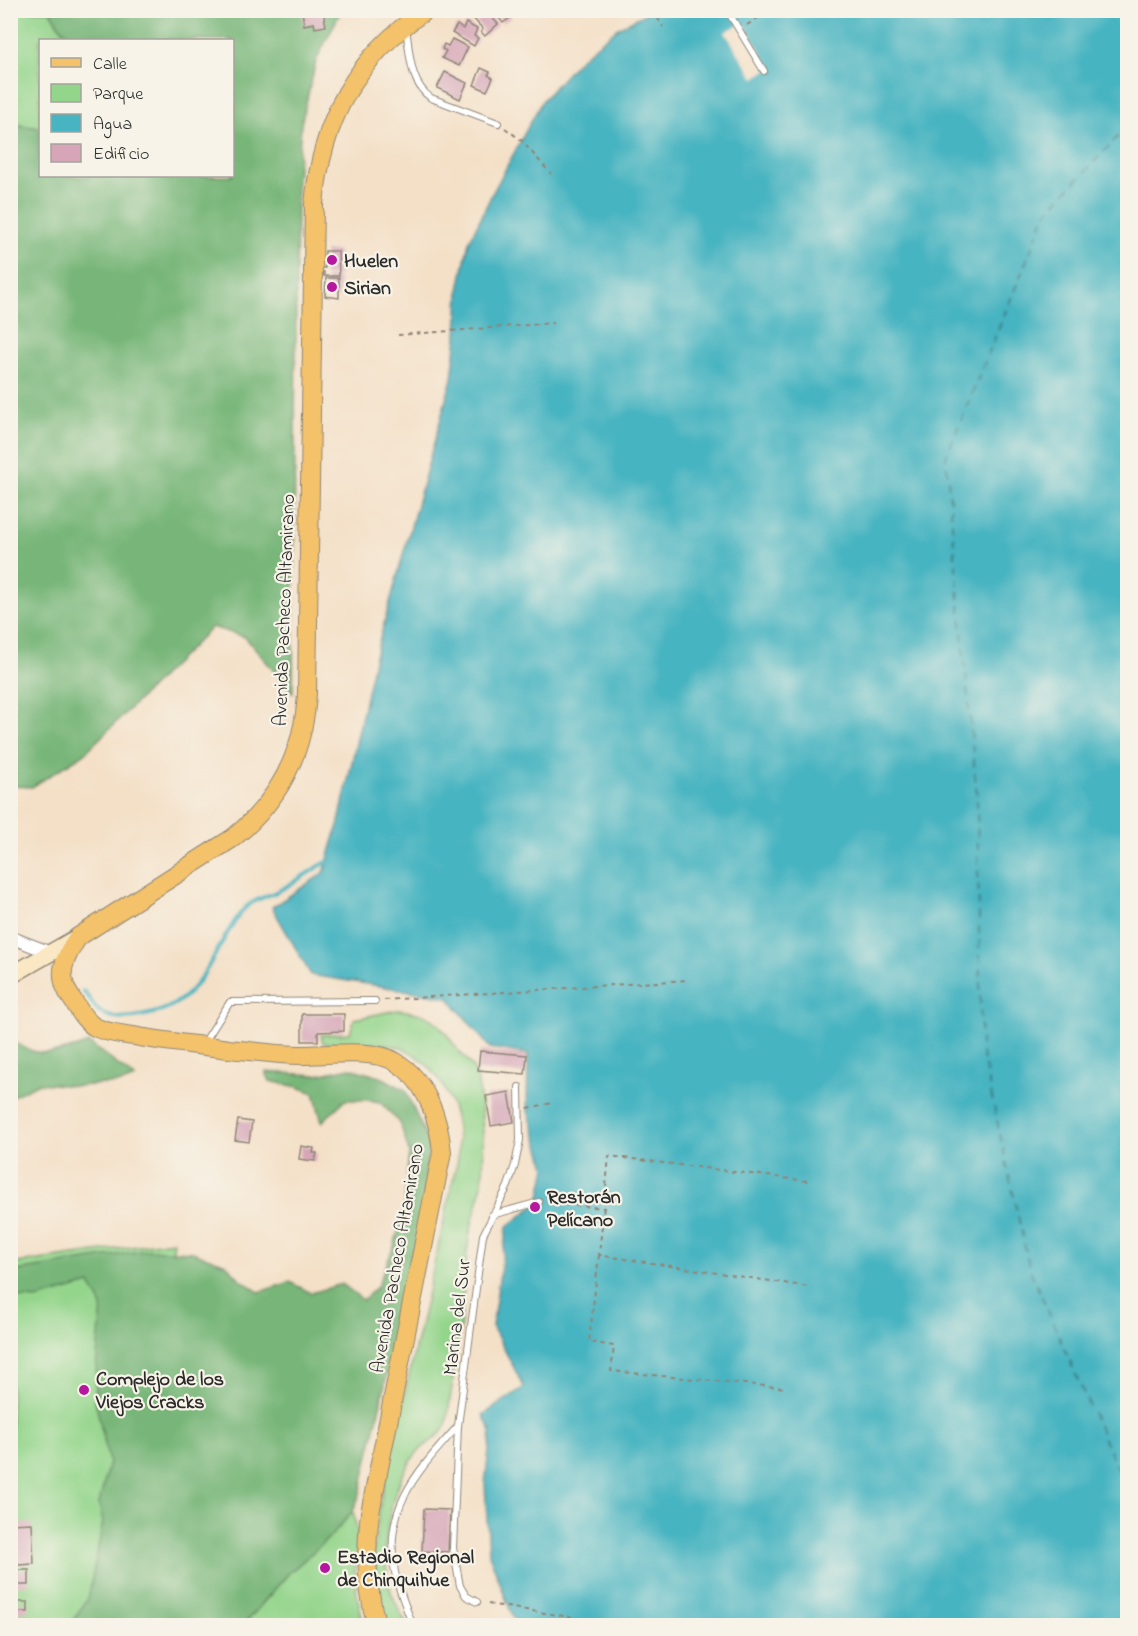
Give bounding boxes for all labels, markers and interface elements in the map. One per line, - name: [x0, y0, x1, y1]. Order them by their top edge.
- legend: [39, 39, 234, 177]
- text: Calle: [93, 52, 128, 78]
- text: Parque: [93, 82, 144, 108]
- text: Agua: [93, 112, 132, 139]
- text: Edificio: [93, 142, 149, 168]
- place label: Huelen: [344, 248, 398, 277]
- marker: Huelen: [325, 253, 339, 267]
- place label: Sirian: [344, 275, 391, 304]
- marker: Sirian: [325, 280, 339, 294]
- street label: Avenida Pacheco Altamirano: [267, 493, 304, 727]
- street label: Avenida Pacheco Altamirano: [364, 1141, 433, 1375]
- place label: Restorán Pelícano: [547, 1184, 621, 1236]
- marker: Restorán Pelícano: [528, 1200, 542, 1214]
- street label: Marina del Sur: [437, 1256, 480, 1377]
- place label: Complejo de los Viejos Cracks: [95, 1366, 224, 1418]
- marker: Complejo de los Viejos Cracks: [77, 1383, 91, 1397]
- place label: Estadio Regional de Chinquihue: [337, 1544, 474, 1596]
- marker: Estadio Regional de Chinquihue: [318, 1561, 332, 1575]

